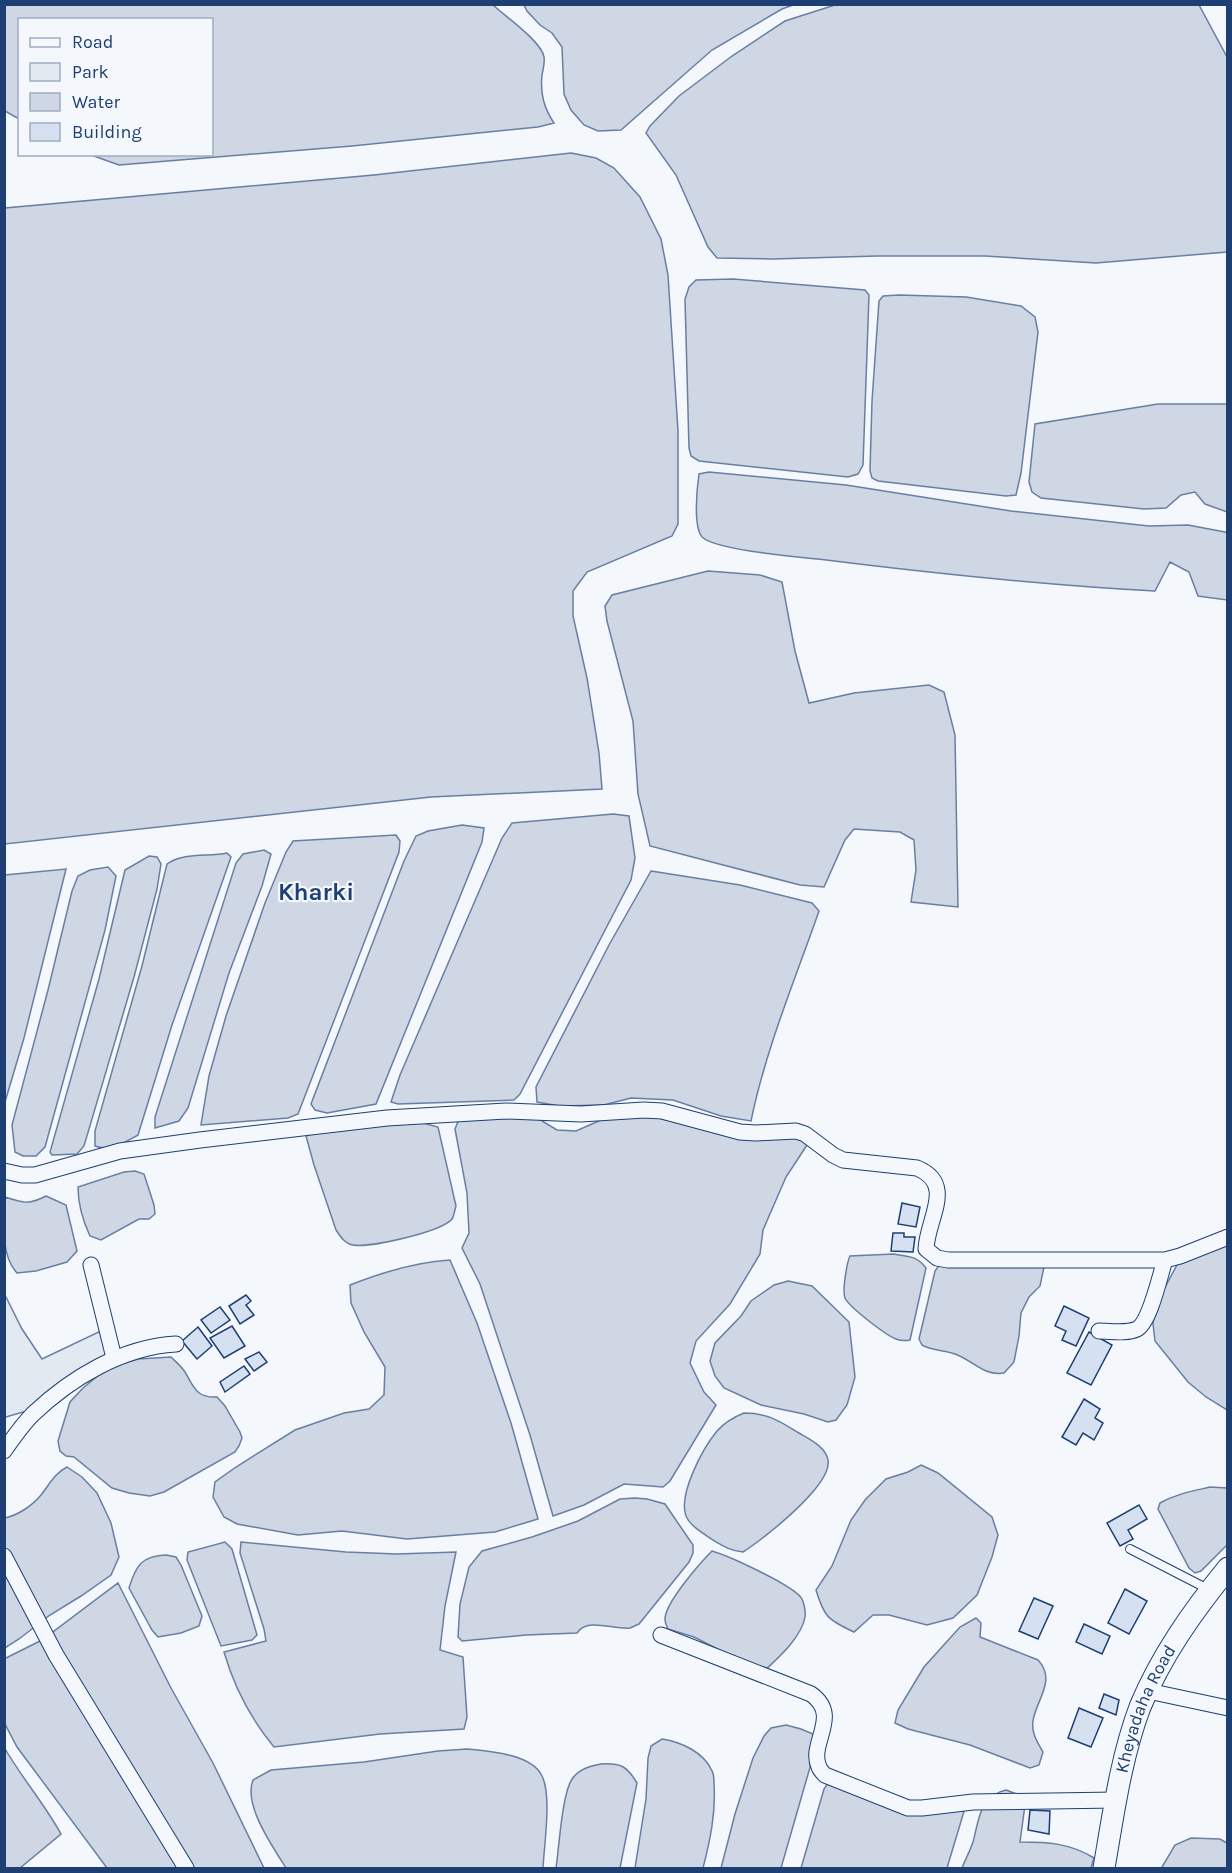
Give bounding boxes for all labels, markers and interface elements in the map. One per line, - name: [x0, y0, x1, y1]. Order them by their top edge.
- legend: [18, 18, 213, 156]
- text: Road: [72, 31, 113, 53]
- text: Park: [72, 61, 109, 83]
- text: Water: [72, 91, 120, 113]
- text: Building: [72, 121, 142, 143]
- district label: Kharki: [278, 878, 354, 906]
- street label: Kheyadaha Road: [1110, 1641, 1181, 1775]

